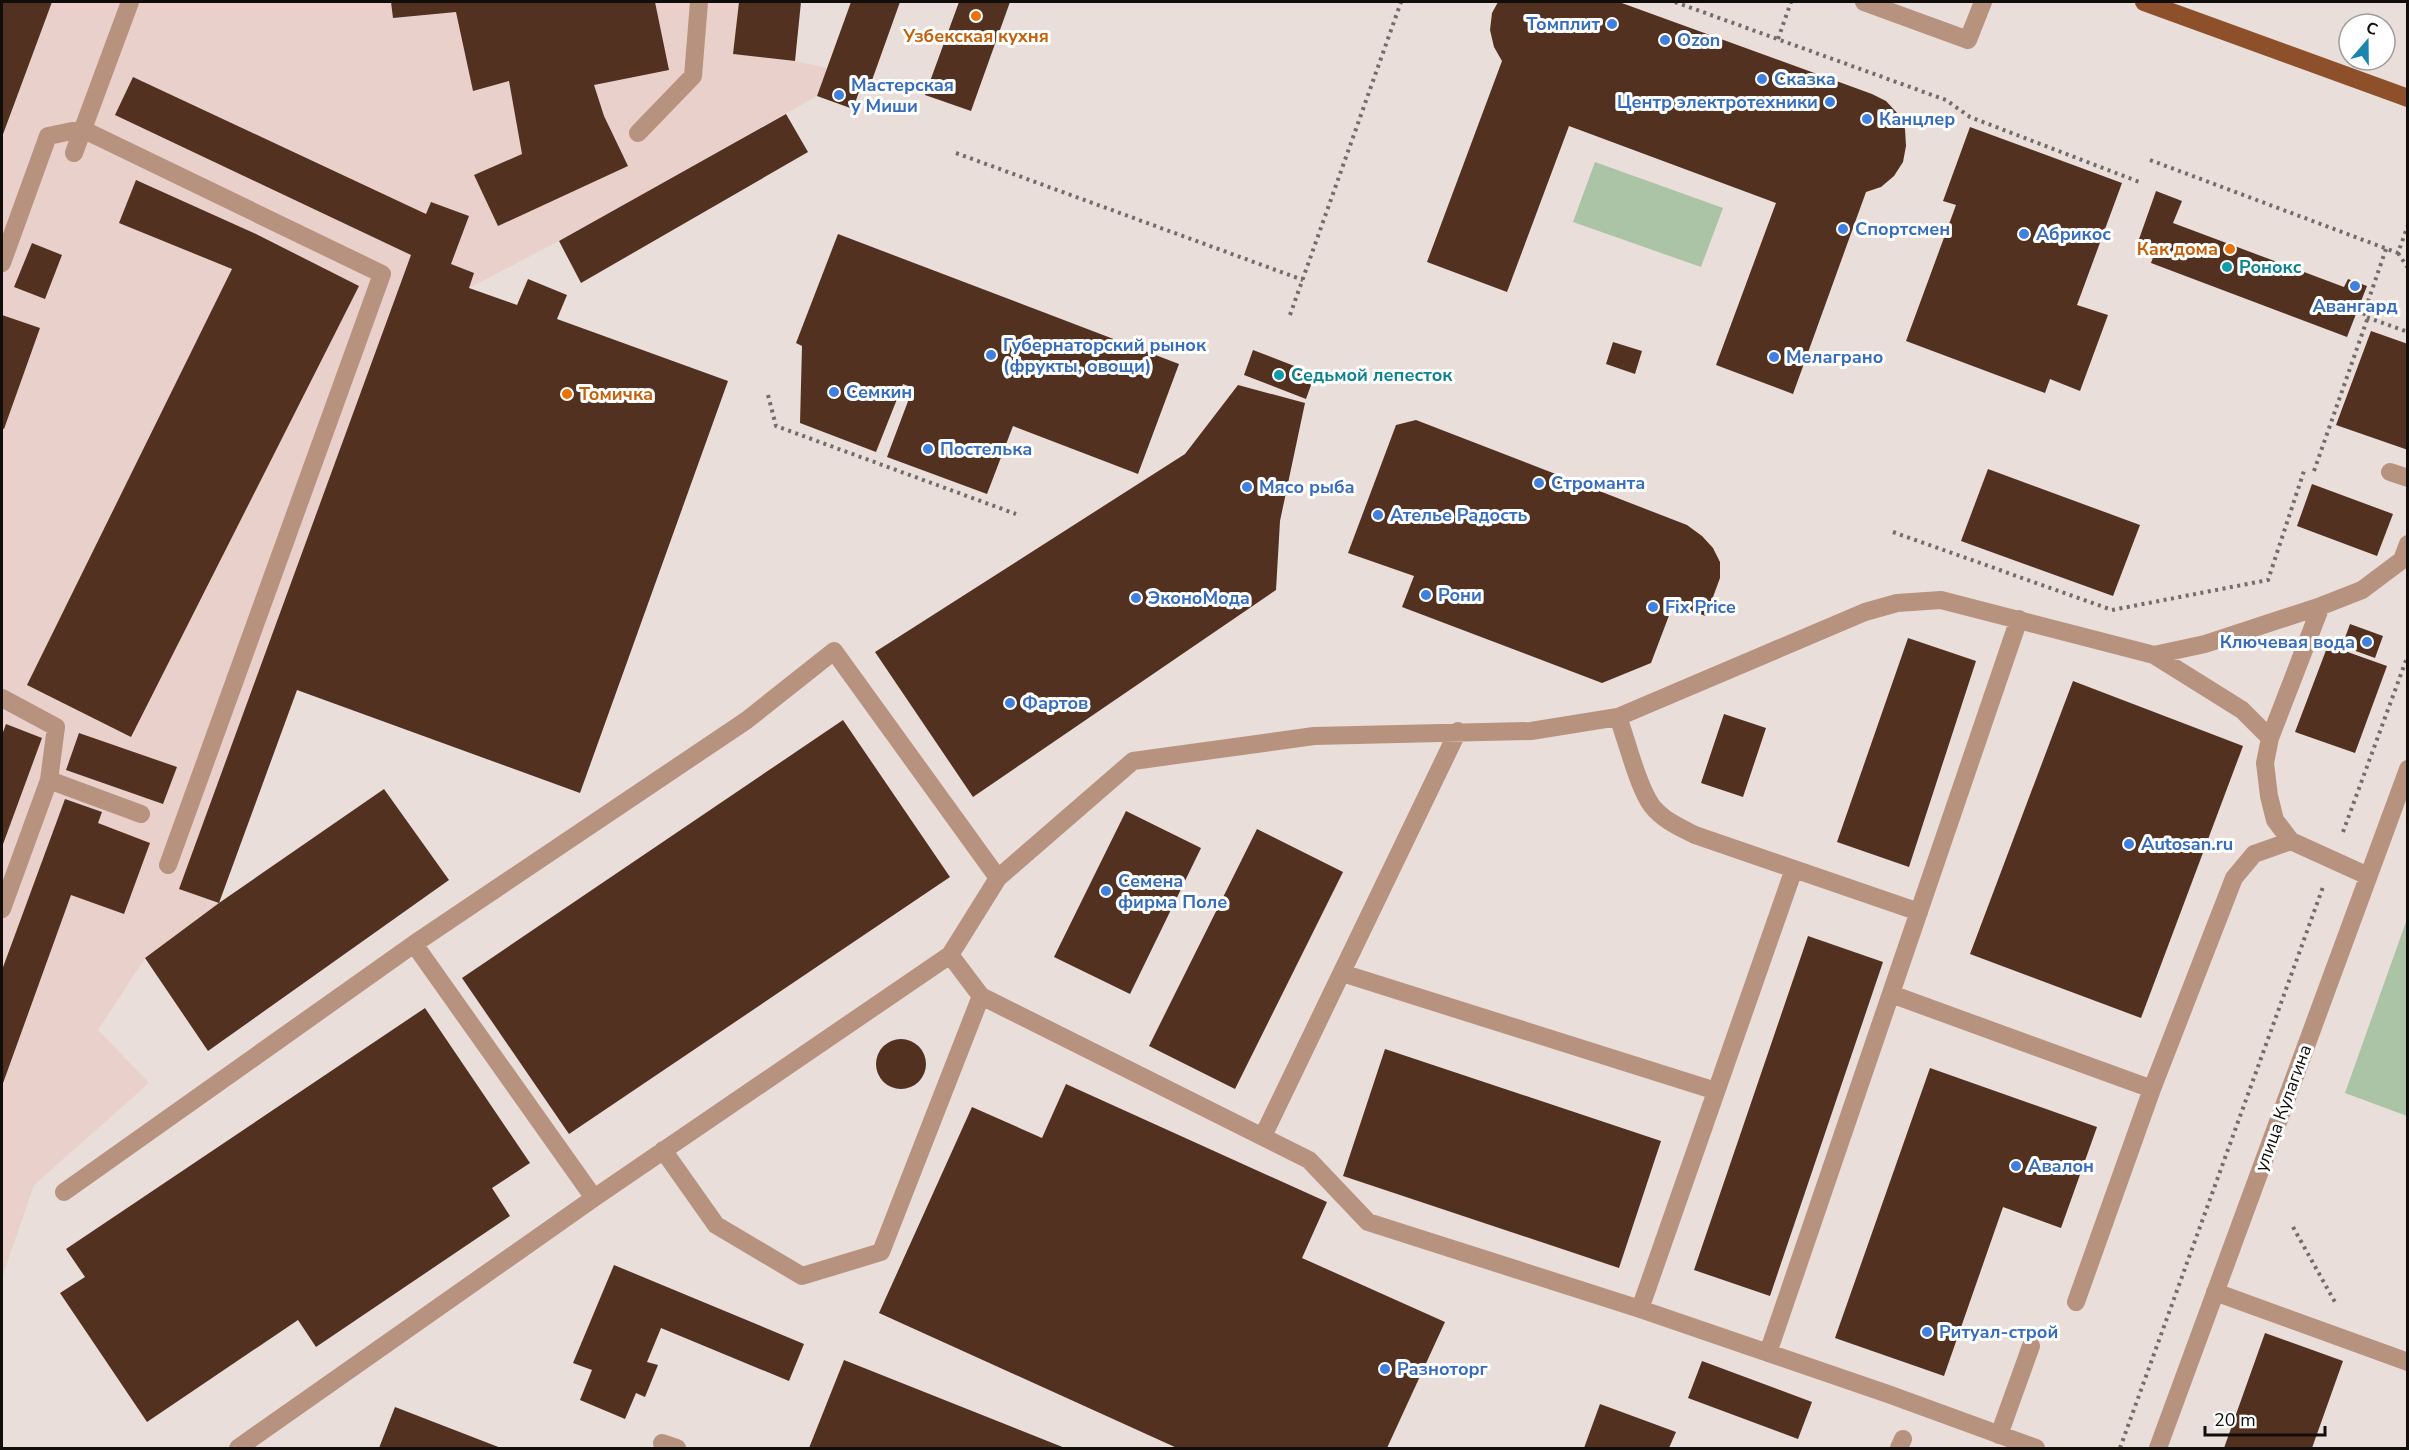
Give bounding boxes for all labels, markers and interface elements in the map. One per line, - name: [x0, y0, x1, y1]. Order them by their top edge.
- marker: Узбекская кухня: [969, 9, 983, 23]
- place label: Томплит: [1526, 12, 1600, 36]
- north arrow: [2337, 12, 2397, 72]
- marker: Томплит: [1605, 17, 1619, 31]
- text: С: [2363, 17, 2381, 41]
- place label: Узбекская кухня: [902, 24, 1049, 48]
- place label: Ozon: [1677, 28, 1720, 52]
- marker: Ozon: [1658, 33, 1672, 47]
- place label: Сказка: [1774, 67, 1836, 91]
- marker: Сказка: [1755, 72, 1769, 86]
- place label: Мастерская у Миши: [851, 73, 954, 118]
- marker: Мастерская у Миши: [832, 88, 846, 102]
- place label: Центр электротехники: [1617, 90, 1818, 114]
- marker: Центр электротехники: [1823, 95, 1837, 109]
- place label: Канцлер: [1879, 107, 1955, 131]
- marker: Канцлер: [1860, 112, 1874, 126]
- place label: Спортсмен: [1855, 217, 1950, 241]
- marker: Спортсмен: [1836, 222, 1850, 236]
- place label: Абрикос: [2036, 222, 2111, 246]
- marker: Абрикос: [2017, 227, 2031, 241]
- place label: Как дома: [2137, 237, 2218, 261]
- marker: Как дома: [2223, 242, 2237, 256]
- place label: Ронокс: [2239, 255, 2302, 279]
- marker: Ронокс: [2220, 260, 2234, 274]
- marker: Авангард: [2348, 279, 2362, 293]
- place label: Авангард: [2312, 294, 2398, 318]
- place label: Губернаторский рынок (фрукты, овощи): [1003, 333, 1207, 378]
- place label: Мелаграно: [1786, 345, 1883, 369]
- marker: Губернаторский рынок (фрукты, овощи): [984, 348, 998, 362]
- marker: Мелаграно: [1767, 350, 1781, 364]
- place label: Седьмой лепесток: [1291, 363, 1453, 387]
- marker: Седьмой лепесток: [1272, 368, 1286, 382]
- place label: Семкин: [846, 380, 912, 404]
- place label: Томичка: [579, 382, 653, 406]
- marker: Семкин: [827, 385, 841, 399]
- marker: Томичка: [560, 387, 574, 401]
- place label: Постелька: [940, 437, 1032, 461]
- marker: Постелька: [921, 442, 935, 456]
- place label: Строманта: [1551, 471, 1645, 495]
- place label: Мясо рыба: [1259, 475, 1355, 499]
- marker: Строманта: [1532, 476, 1546, 490]
- marker: Мясо рыба: [1240, 480, 1254, 494]
- place label: Ателье Радость: [1390, 503, 1527, 527]
- marker: Ателье Радость: [1371, 508, 1385, 522]
- place label: Рони: [1438, 583, 1482, 607]
- place label: ЭконоМода: [1148, 586, 1250, 610]
- marker: Рони: [1419, 588, 1433, 602]
- marker: ЭконоМода: [1129, 591, 1143, 605]
- place label: Fix Price: [1665, 595, 1736, 619]
- marker: Fix Price: [1646, 600, 1660, 614]
- place label: Ключевая вода: [2220, 630, 2355, 654]
- marker: Ключевая вода: [2360, 635, 2374, 649]
- place label: Фартов: [1022, 691, 1088, 715]
- marker: Фартов: [1003, 696, 1017, 710]
- place label: Autosan.ru: [2141, 832, 2233, 856]
- marker: Autosan.ru: [2122, 837, 2136, 851]
- place label: Семена фирма Поле: [1118, 869, 1227, 914]
- marker: Семена фирма Поле: [1099, 884, 1113, 898]
- street label: улица Кулагина: [2249, 1041, 2317, 1175]
- place label: Авалон: [2028, 1154, 2094, 1178]
- marker: Авалон: [2009, 1159, 2023, 1173]
- place label: Ритуал-строй: [1939, 1320, 2058, 1344]
- marker: Ритуал-строй: [1920, 1325, 1934, 1339]
- place label: Разноторг: [1397, 1357, 1488, 1381]
- marker: Разноторг: [1378, 1362, 1392, 1376]
- scale bar: [2205, 1399, 2325, 1437]
- text: 20 m: [2214, 1408, 2256, 1432]

